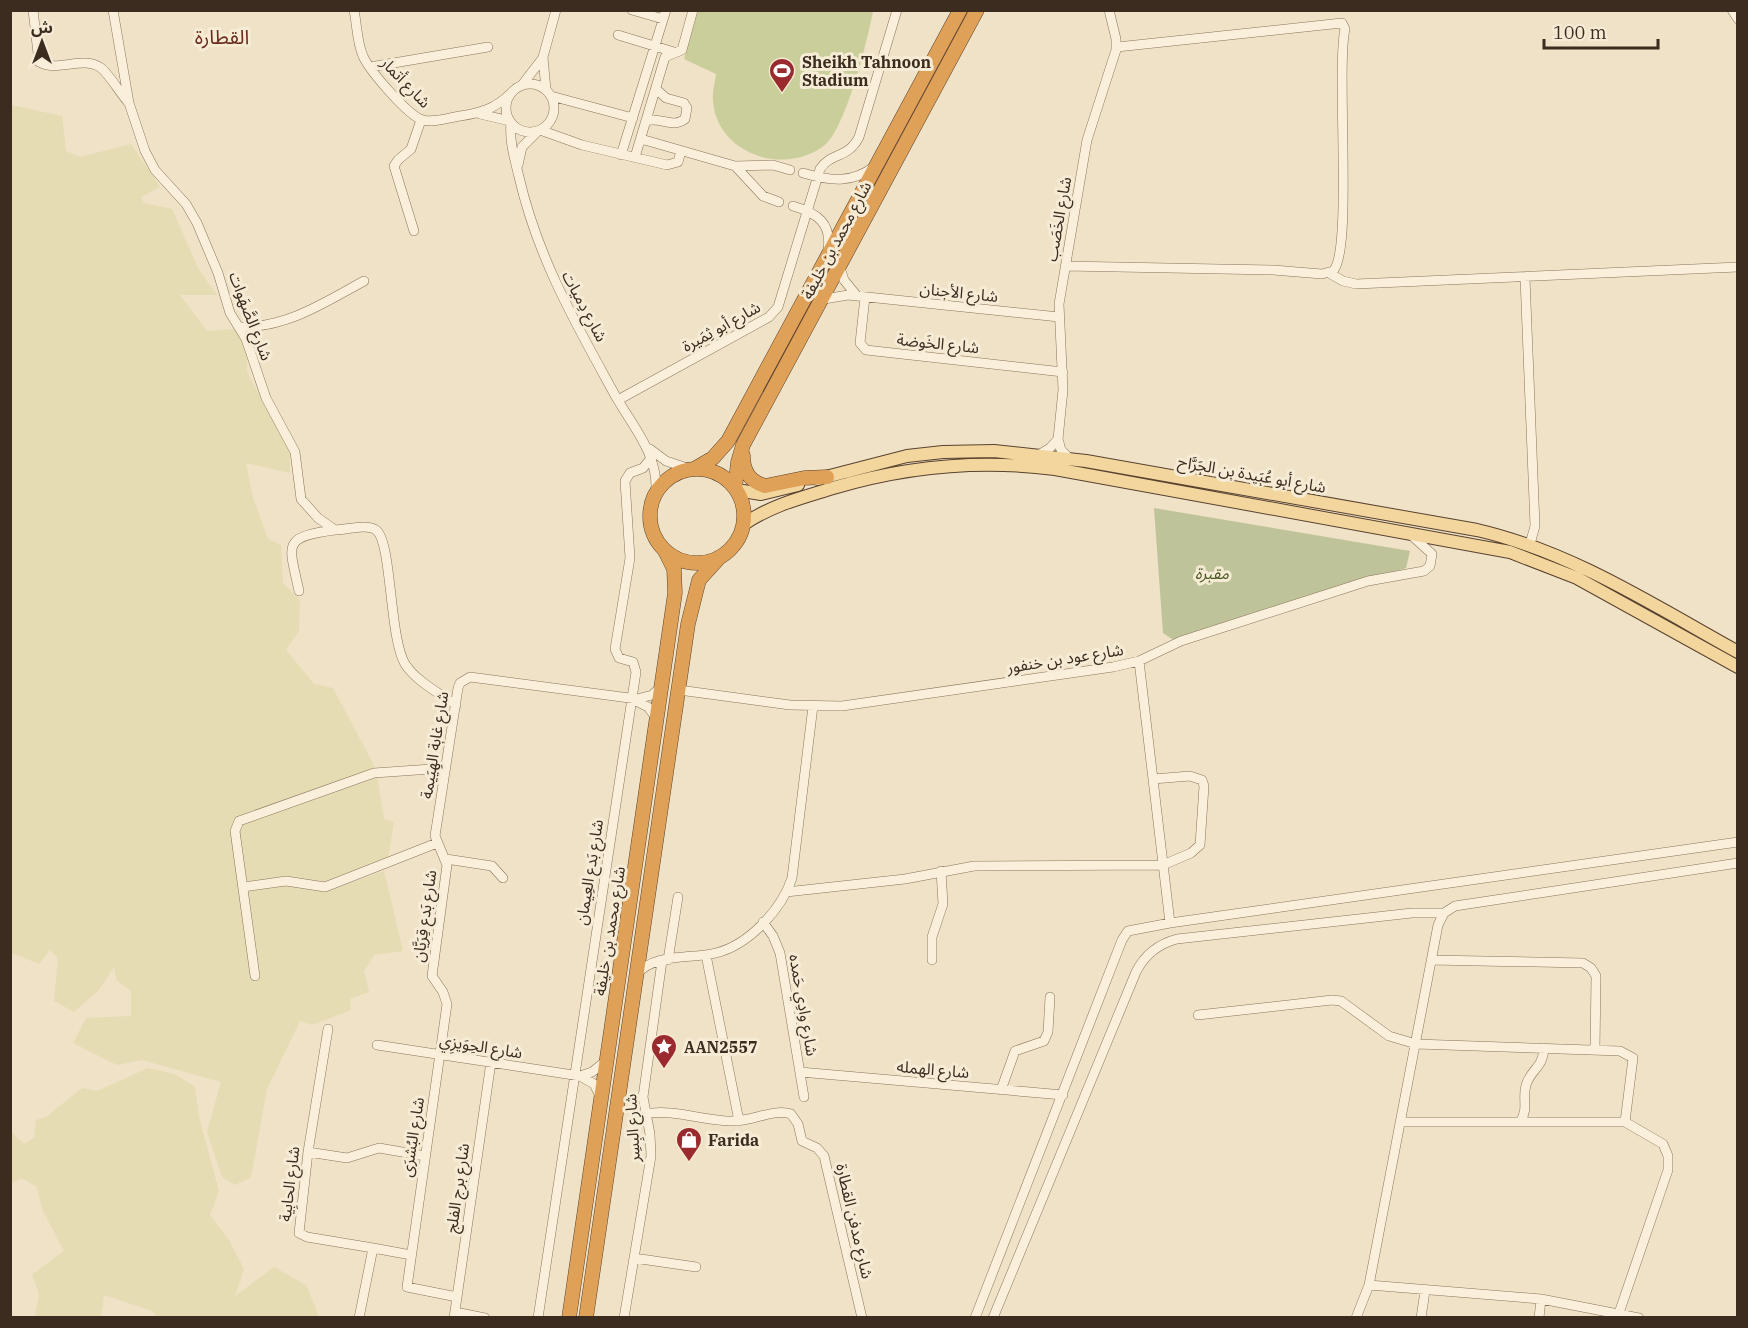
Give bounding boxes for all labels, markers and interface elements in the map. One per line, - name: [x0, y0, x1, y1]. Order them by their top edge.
- north arrow: [12, 12, 72, 72]
- scale bar: [1544, 12, 1658, 50]
- text: ش: [31, 17, 53, 37]
- text: 100 m: [1553, 21, 1607, 44]
- district label: القطارة: [195, 23, 249, 50]
- street label: شارع أتمار: [374, 52, 435, 114]
- place label: Sheikh Tahnoon Stadium: [802, 52, 932, 90]
- sports icon: Sheikh Tahnoon Stadium: [767, 56, 797, 94]
- street label: شارع الخَصَب: [1041, 175, 1078, 263]
- street label: شارع محمد بن خليفة: [797, 178, 878, 304]
- street label: شارع دِميات: [555, 267, 612, 346]
- street label: شارع الصَّهَوات: [222, 269, 277, 364]
- street label: شارع الأجنان: [919, 278, 999, 309]
- street label: شارع أبو ثِمَيرة: [678, 296, 765, 358]
- street label: شارع الخَوضة: [895, 329, 980, 360]
- street label: شارع أبو عُبَيدة بن الجَرَّاح: [1176, 451, 1328, 500]
- park label: مقبرة: [1195, 563, 1230, 583]
- street label: شارع عود بن خنفور: [1004, 639, 1125, 680]
- street label: شارع غابة الهِيَيمة: [416, 690, 455, 801]
- street label: شارع بَدع العِيمان: [571, 818, 610, 927]
- street label: شارع محمد بن خليفة: [589, 865, 632, 998]
- street label: شارع بَدع قِرَيَّان: [408, 869, 443, 964]
- street label: شارع وادِي حَمده: [782, 953, 823, 1058]
- street label: شارع الحِوَيزِي: [438, 1030, 524, 1065]
- place icon: AAN2557: [649, 1032, 679, 1070]
- place label: AAN2557: [684, 1037, 758, 1057]
- street label: شارع الهمله: [896, 1056, 970, 1085]
- street label: شارع البِسِر: [620, 1093, 647, 1164]
- street label: شارع البُشرَى: [396, 1096, 431, 1179]
- shop icon: Farida: [674, 1125, 704, 1163]
- place label: Farida: [708, 1130, 759, 1150]
- street label: شارع برج الفلج: [441, 1142, 476, 1235]
- street label: شارع الحابِية: [274, 1145, 307, 1223]
- street label: شارع مدفن القطارة: [829, 1161, 878, 1281]

